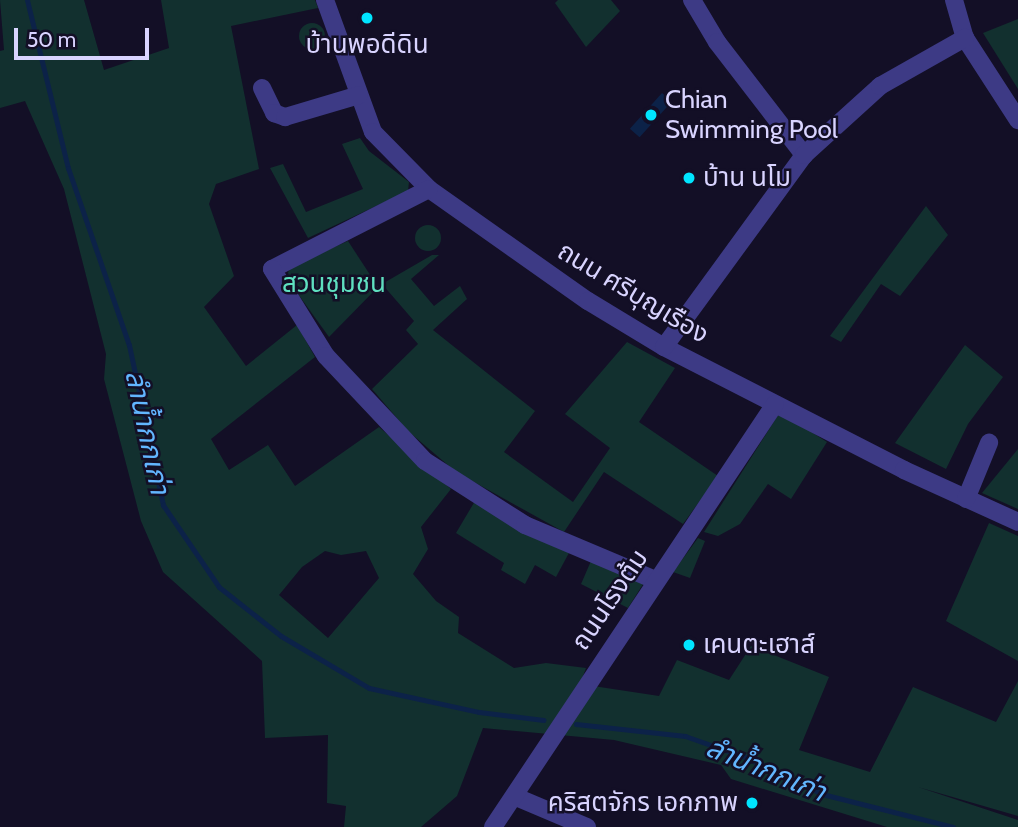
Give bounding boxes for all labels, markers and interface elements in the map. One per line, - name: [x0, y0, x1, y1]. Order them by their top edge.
- marker: บ้านพอดีดิน: [359, 10, 375, 26]
- scale bar: [18, 14, 152, 58]
- text: 50 m: [27, 27, 76, 52]
- place label: บ้านพอดีดิน: [305, 29, 429, 61]
- place label: Chian Swimming Pool: [665, 84, 838, 146]
- marker: Chian Swimming Pool: [643, 107, 659, 123]
- place label: บ้าน นโม: [703, 162, 791, 194]
- marker: บ้าน นโม: [681, 170, 697, 186]
- street label: ถนน ศรีบุญเรือง: [552, 236, 714, 350]
- park label: สวนชุมชน: [282, 268, 386, 300]
- water label: ลำน้ำกกเก่า: [118, 367, 178, 497]
- street label: ถนนโรงต้ม: [565, 544, 655, 656]
- place label: เคนตะเฮาส์: [703, 629, 815, 661]
- marker: เคนตะเฮาส์: [681, 637, 697, 653]
- water label: ลำน้ำกกเก่า: [701, 730, 831, 808]
- place label: คริสตจักร เอกภาพ: [548, 787, 738, 819]
- marker: คริสตจักร เอกภาพ: [744, 795, 760, 811]

